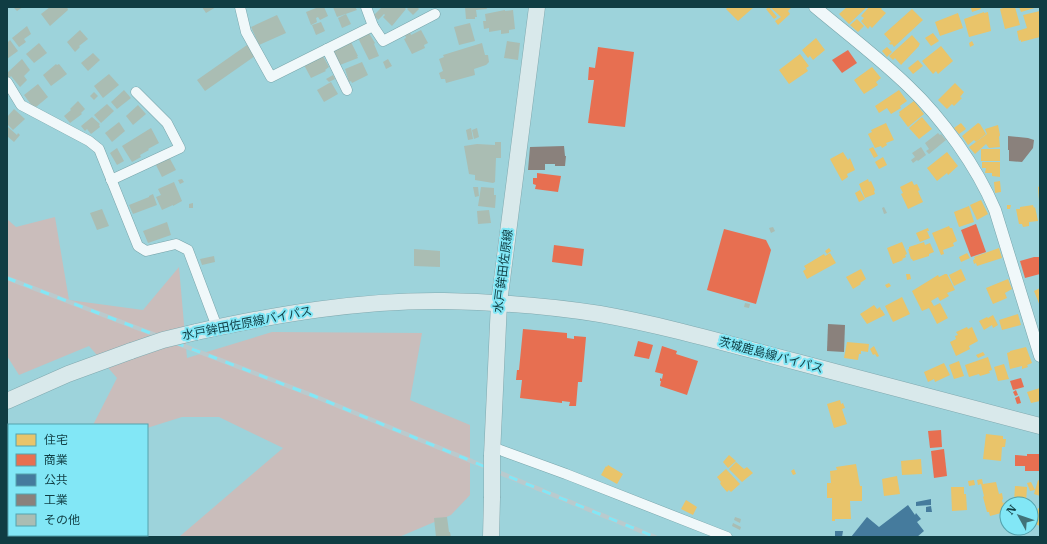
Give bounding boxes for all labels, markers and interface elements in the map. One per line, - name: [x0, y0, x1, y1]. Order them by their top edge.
- street label: 水戸鉾田佐原線: [490, 228, 515, 314]
- street label: 水戸鉾田佐原線バイパス: [181, 303, 313, 342]
- street label: 茨城鹿島線バイパス: [717, 333, 825, 376]
- legend: [8, 424, 148, 536]
- text: 住宅: [44, 432, 68, 447]
- text: 商業: [44, 452, 68, 467]
- text: 公共: [44, 472, 68, 487]
- text: 工業: [44, 492, 68, 507]
- north arrow: [999, 496, 1039, 536]
- text: N: [1003, 502, 1020, 517]
- text: その他: [44, 512, 80, 527]

